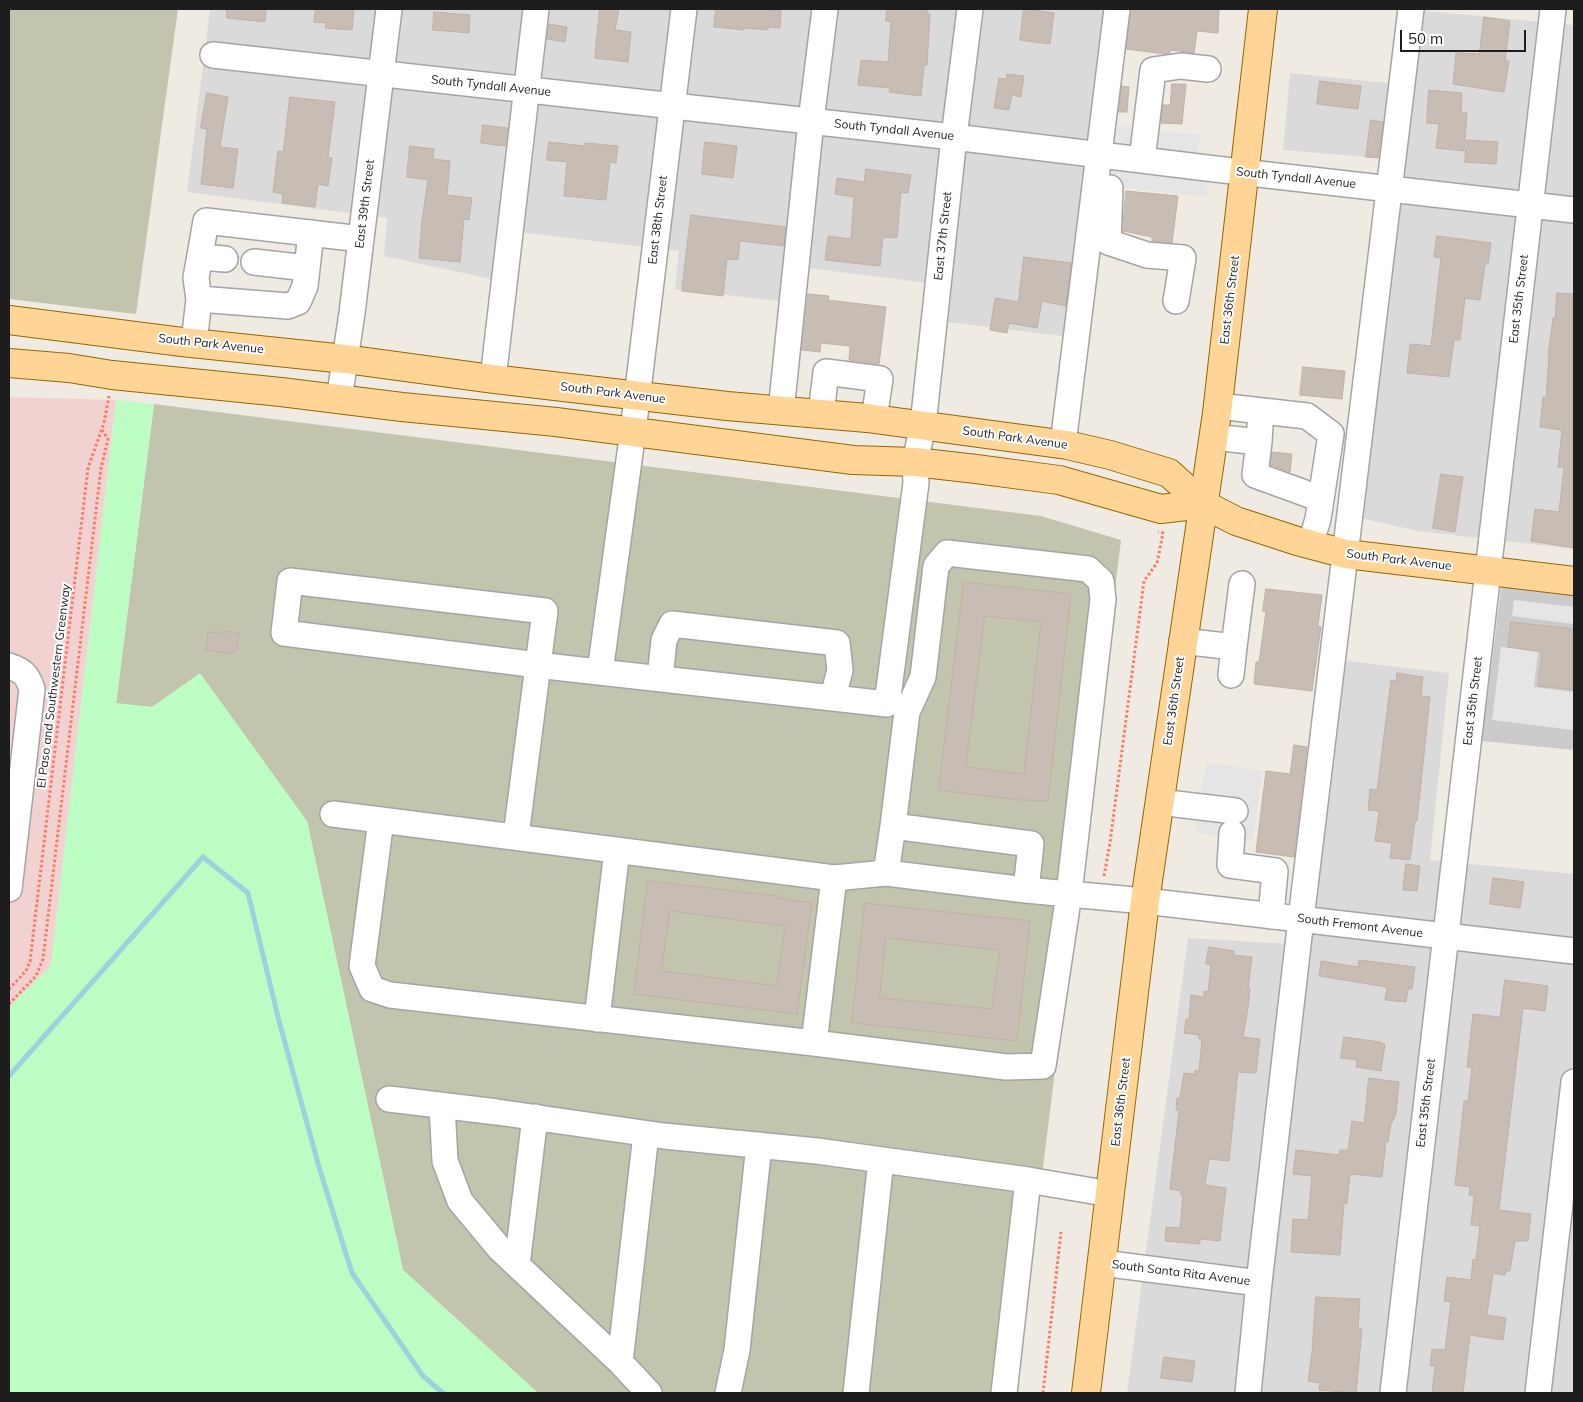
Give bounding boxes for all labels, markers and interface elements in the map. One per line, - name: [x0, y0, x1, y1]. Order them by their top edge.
- scale bar: [1403, 20, 1529, 52]
- text: 50 m: [1408, 29, 1443, 48]
- street label: South Tyndall Avenue: [430, 73, 552, 99]
- street label: South Tyndall Avenue: [833, 117, 955, 143]
- street label: East 39th Street: [352, 159, 378, 249]
- street label: South Tyndall Avenue: [1235, 165, 1357, 191]
- street label: East 38th Street: [645, 175, 671, 265]
- street label: East 37th Street: [931, 191, 955, 281]
- street label: East 35th Street: [1506, 254, 1532, 344]
- street label: East 36th Street: [1217, 255, 1243, 345]
- street label: South Park Avenue: [158, 331, 264, 357]
- street label: South Park Avenue: [560, 379, 666, 407]
- street label: South Park Avenue: [962, 424, 1068, 452]
- street label: South Park Avenue: [1346, 546, 1452, 574]
- street label: El Paso and Southwestern Greenway: [34, 583, 74, 789]
- street label: East 36th Street: [1161, 656, 1187, 746]
- street label: East 35th Street: [1460, 656, 1486, 746]
- street label: South Fremont Avenue: [1296, 911, 1424, 941]
- street label: East 36th Street: [1108, 1057, 1134, 1147]
- street label: East 35th Street: [1413, 1058, 1439, 1148]
- street label: South Santa Rita Avenue: [1111, 1257, 1251, 1289]

